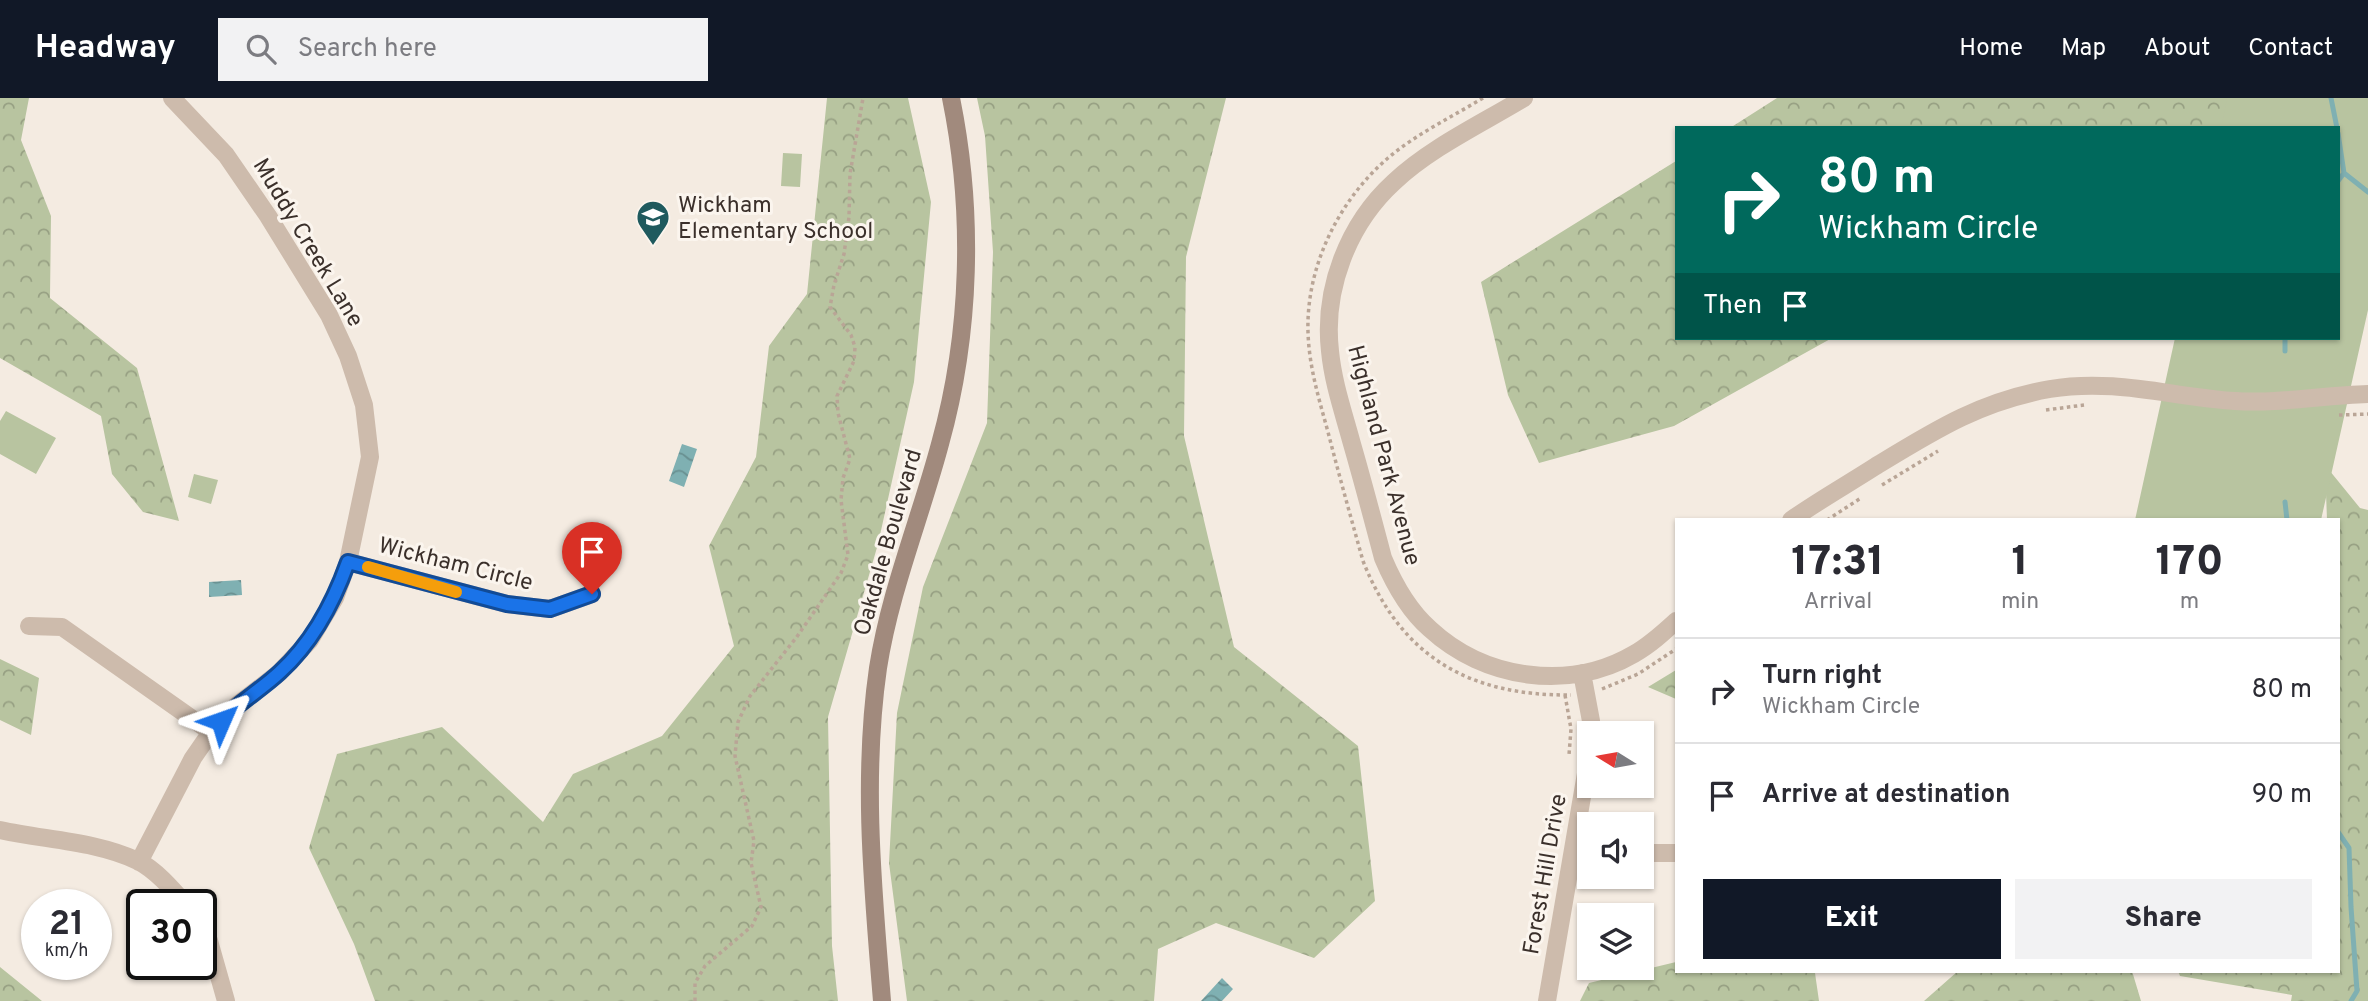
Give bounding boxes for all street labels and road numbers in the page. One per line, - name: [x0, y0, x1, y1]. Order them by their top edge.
- street label: Muddy Creek Lane: [245, 154, 369, 333]
- street label: Highland Park Avenue: [1339, 342, 1426, 569]
- street label: Oakdale Boulevard: [849, 446, 930, 639]
- street label: Wickham Circle: [375, 532, 536, 599]
- street label: Forest Hill Drive: [1518, 792, 1575, 957]

